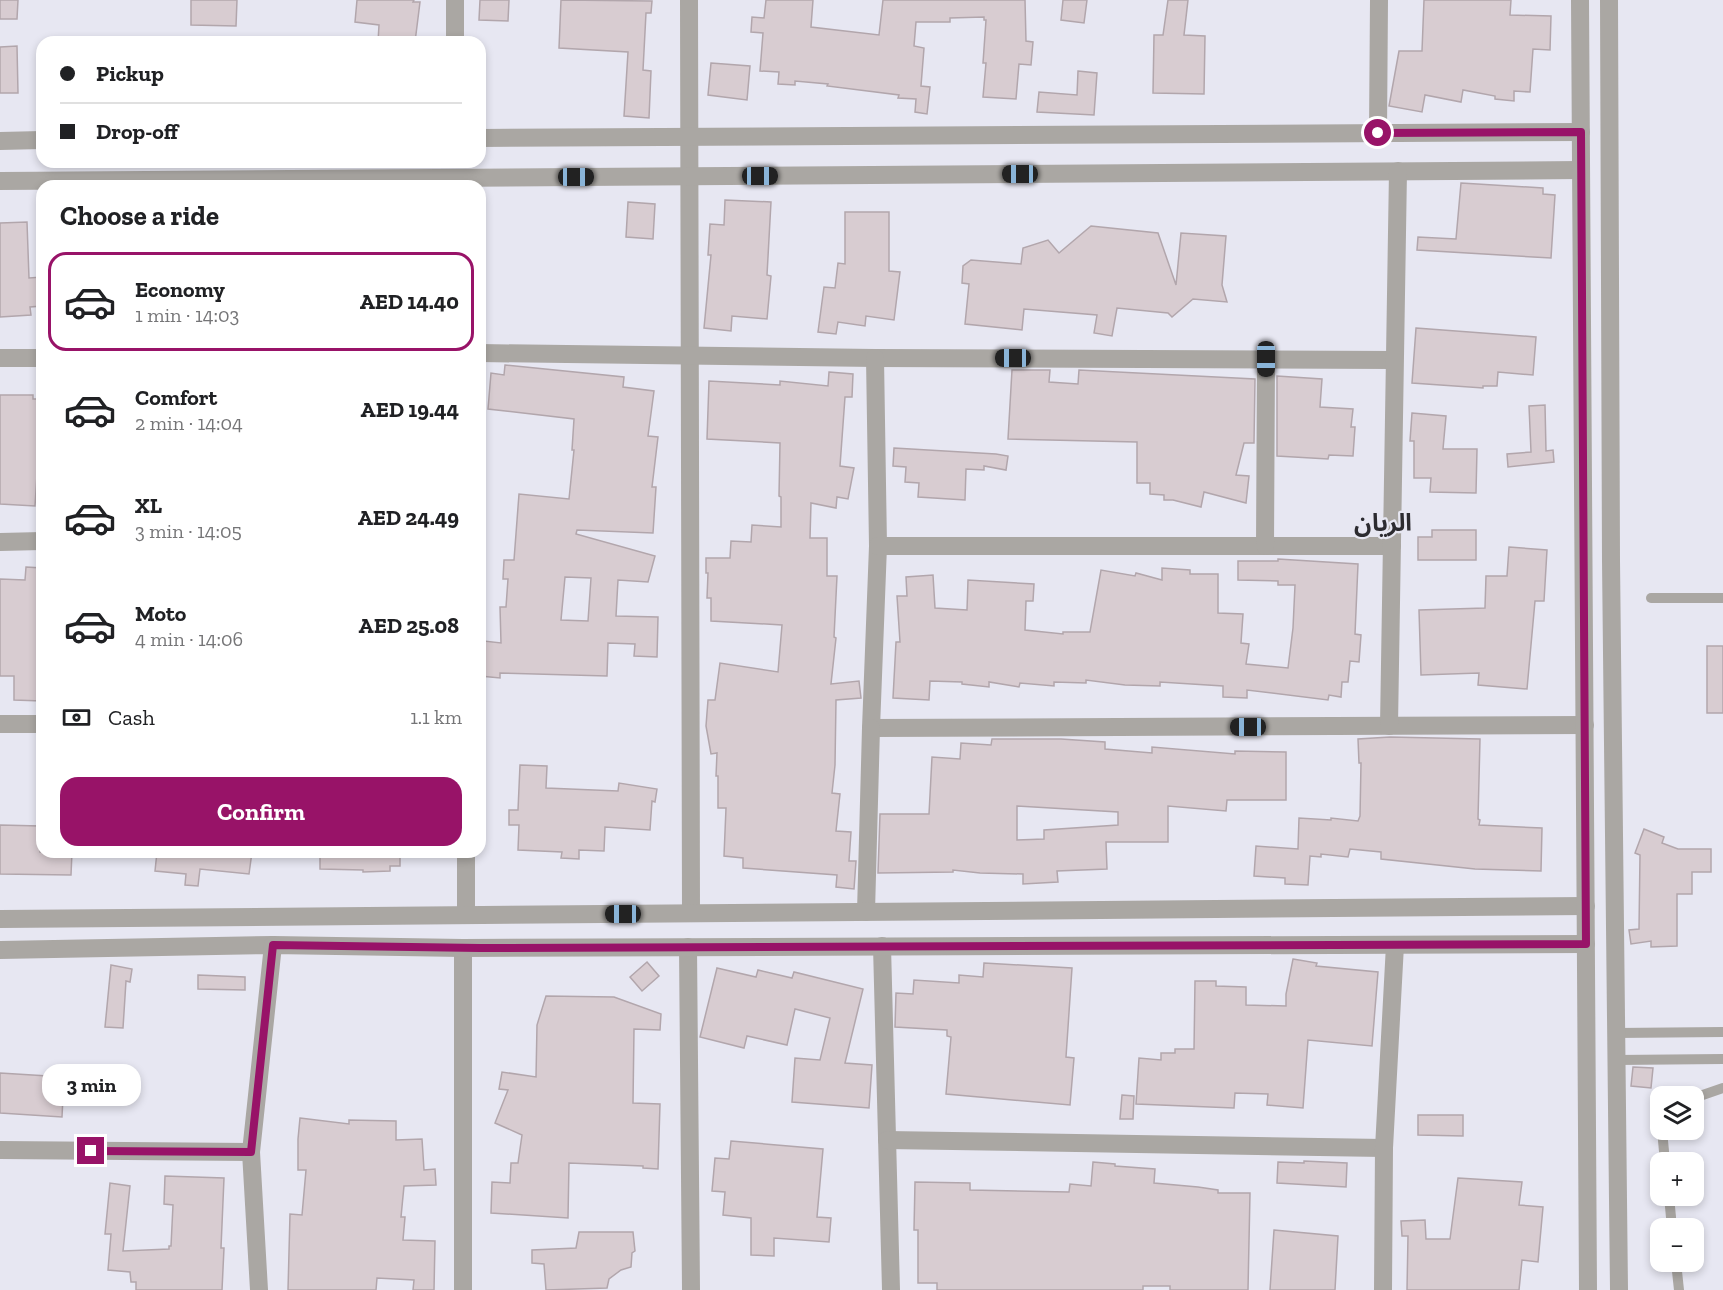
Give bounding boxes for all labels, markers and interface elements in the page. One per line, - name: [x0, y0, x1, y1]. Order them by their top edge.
- text: Pickup: [96, 60, 164, 87]
- text: Drop-off: [96, 118, 178, 145]
- route start: [1364, 119, 1391, 146]
- car: [1002, 165, 1038, 183]
- car: [742, 167, 778, 185]
- car: [558, 168, 594, 186]
- text: Choose a ride: [60, 200, 219, 232]
- icon: car: [63, 275, 117, 329]
- text: Economy: [135, 276, 225, 303]
- text: AED 14.40: [360, 288, 459, 315]
- text: 1 min · 14:03: [135, 303, 239, 327]
- car: [1257, 341, 1275, 377]
- car: [995, 349, 1031, 367]
- icon: car: [63, 383, 117, 437]
- text: Comfort: [135, 384, 217, 411]
- text: AED 19.44: [361, 396, 459, 423]
- text: 2 min · 14:04: [135, 411, 243, 435]
- icon: car: [63, 491, 117, 545]
- text: XL: [135, 492, 162, 519]
- text: AED 24.49: [358, 504, 459, 531]
- district label: الريان: [1354, 508, 1412, 537]
- text: 3 min · 14:05: [135, 519, 242, 543]
- icon: car: [63, 599, 117, 653]
- text: Moto: [135, 600, 186, 627]
- text: AED 25.08: [359, 612, 459, 639]
- text: 4 min · 14:06: [135, 627, 243, 651]
- icon: cash: [60, 701, 93, 734]
- text: Cash: [108, 704, 155, 731]
- text: 1.1 km: [410, 705, 462, 729]
- car: [1230, 718, 1266, 736]
- button: Confirm: [60, 777, 462, 846]
- car: [605, 905, 641, 923]
- callout: 3 min: [42, 1064, 140, 1106]
- text: 3 min: [67, 1073, 116, 1097]
- map controls: [1650, 1086, 1704, 1272]
- button: layers: [1650, 1086, 1704, 1140]
- route end: [77, 1137, 104, 1164]
- button: +: [1650, 1152, 1704, 1206]
- button: −: [1650, 1218, 1704, 1272]

